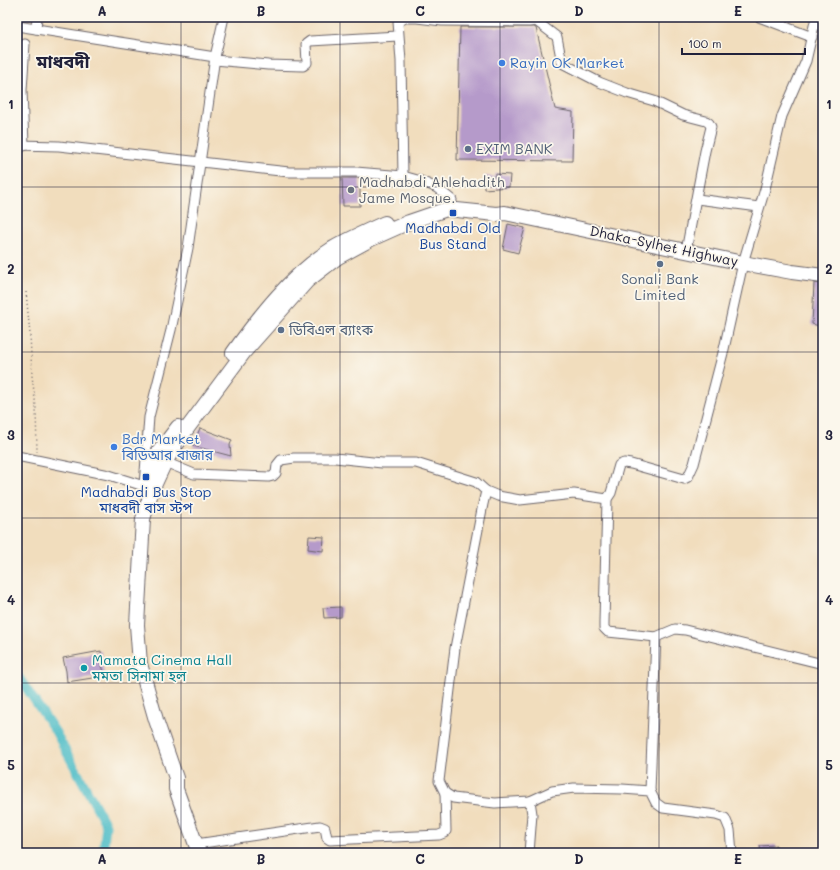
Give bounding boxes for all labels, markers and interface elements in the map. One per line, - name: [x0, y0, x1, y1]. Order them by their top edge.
- text: A: [97, 2, 107, 19]
- text: B: [257, 2, 266, 19]
- text: C: [415, 2, 425, 19]
- text: D: [574, 2, 584, 19]
- text: E: [734, 2, 742, 19]
- scale bar: [682, 30, 805, 56]
- text: 100 m: [688, 35, 722, 51]
- district label: মাধবদী: [35, 49, 91, 73]
- place label: Rayin OK Market: [510, 53, 625, 72]
- marker: Rayin OK Market: [497, 58, 507, 68]
- text: 1: [8, 95, 14, 112]
- text: 1: [826, 95, 832, 112]
- place label: EXIM BANK: [476, 139, 553, 158]
- marker: EXIM BANK: [463, 144, 473, 154]
- place label: Madhabdi Ahlehadith Jame Mosque.: [359, 172, 505, 207]
- marker: Madhabdi Ahlehadith Jame Mosque.: [346, 185, 356, 195]
- marker: Madhabdi Old Bus Stand: [448, 208, 458, 218]
- place label: Madhabdi Old Bus Stand: [405, 218, 501, 253]
- street label: Dhaka-Sylhet Highway: [588, 220, 740, 271]
- marker: Sonali Bank Limited: [655, 259, 665, 269]
- text: 2: [7, 260, 15, 277]
- text: 2: [825, 260, 833, 277]
- place label: Sonali Bank Limited: [621, 269, 699, 304]
- place label: ডিবিএল ব্যাংক: [288, 320, 374, 339]
- marker: ডিবিএল ব্যাংক: [276, 325, 286, 335]
- text: 3: [7, 426, 15, 443]
- text: 3: [825, 426, 833, 443]
- place label: Bdr Market বিডিআর বাজার: [121, 429, 214, 464]
- marker: Bdr Market বিডিআর বাজার: [109, 442, 119, 452]
- marker: Madhabdi Bus Stop মাধবদী বাস স্টপ: [141, 472, 151, 482]
- place label: Madhabdi Bus Stop মাধবদী বাস স্টপ: [81, 482, 211, 517]
- text: 4: [7, 591, 15, 608]
- text: 4: [825, 591, 833, 608]
- place label: Mamata Cinema Hall মমতা সিনামা হল: [91, 650, 232, 685]
- marker: Mamata Cinema Hall মমতা সিনামা হল: [79, 663, 89, 673]
- text: 5: [7, 756, 15, 773]
- text: 5: [825, 756, 833, 773]
- text: A: [97, 850, 107, 867]
- text: B: [257, 850, 266, 867]
- text: C: [415, 850, 425, 867]
- text: D: [574, 850, 584, 867]
- text: E: [734, 850, 742, 867]

